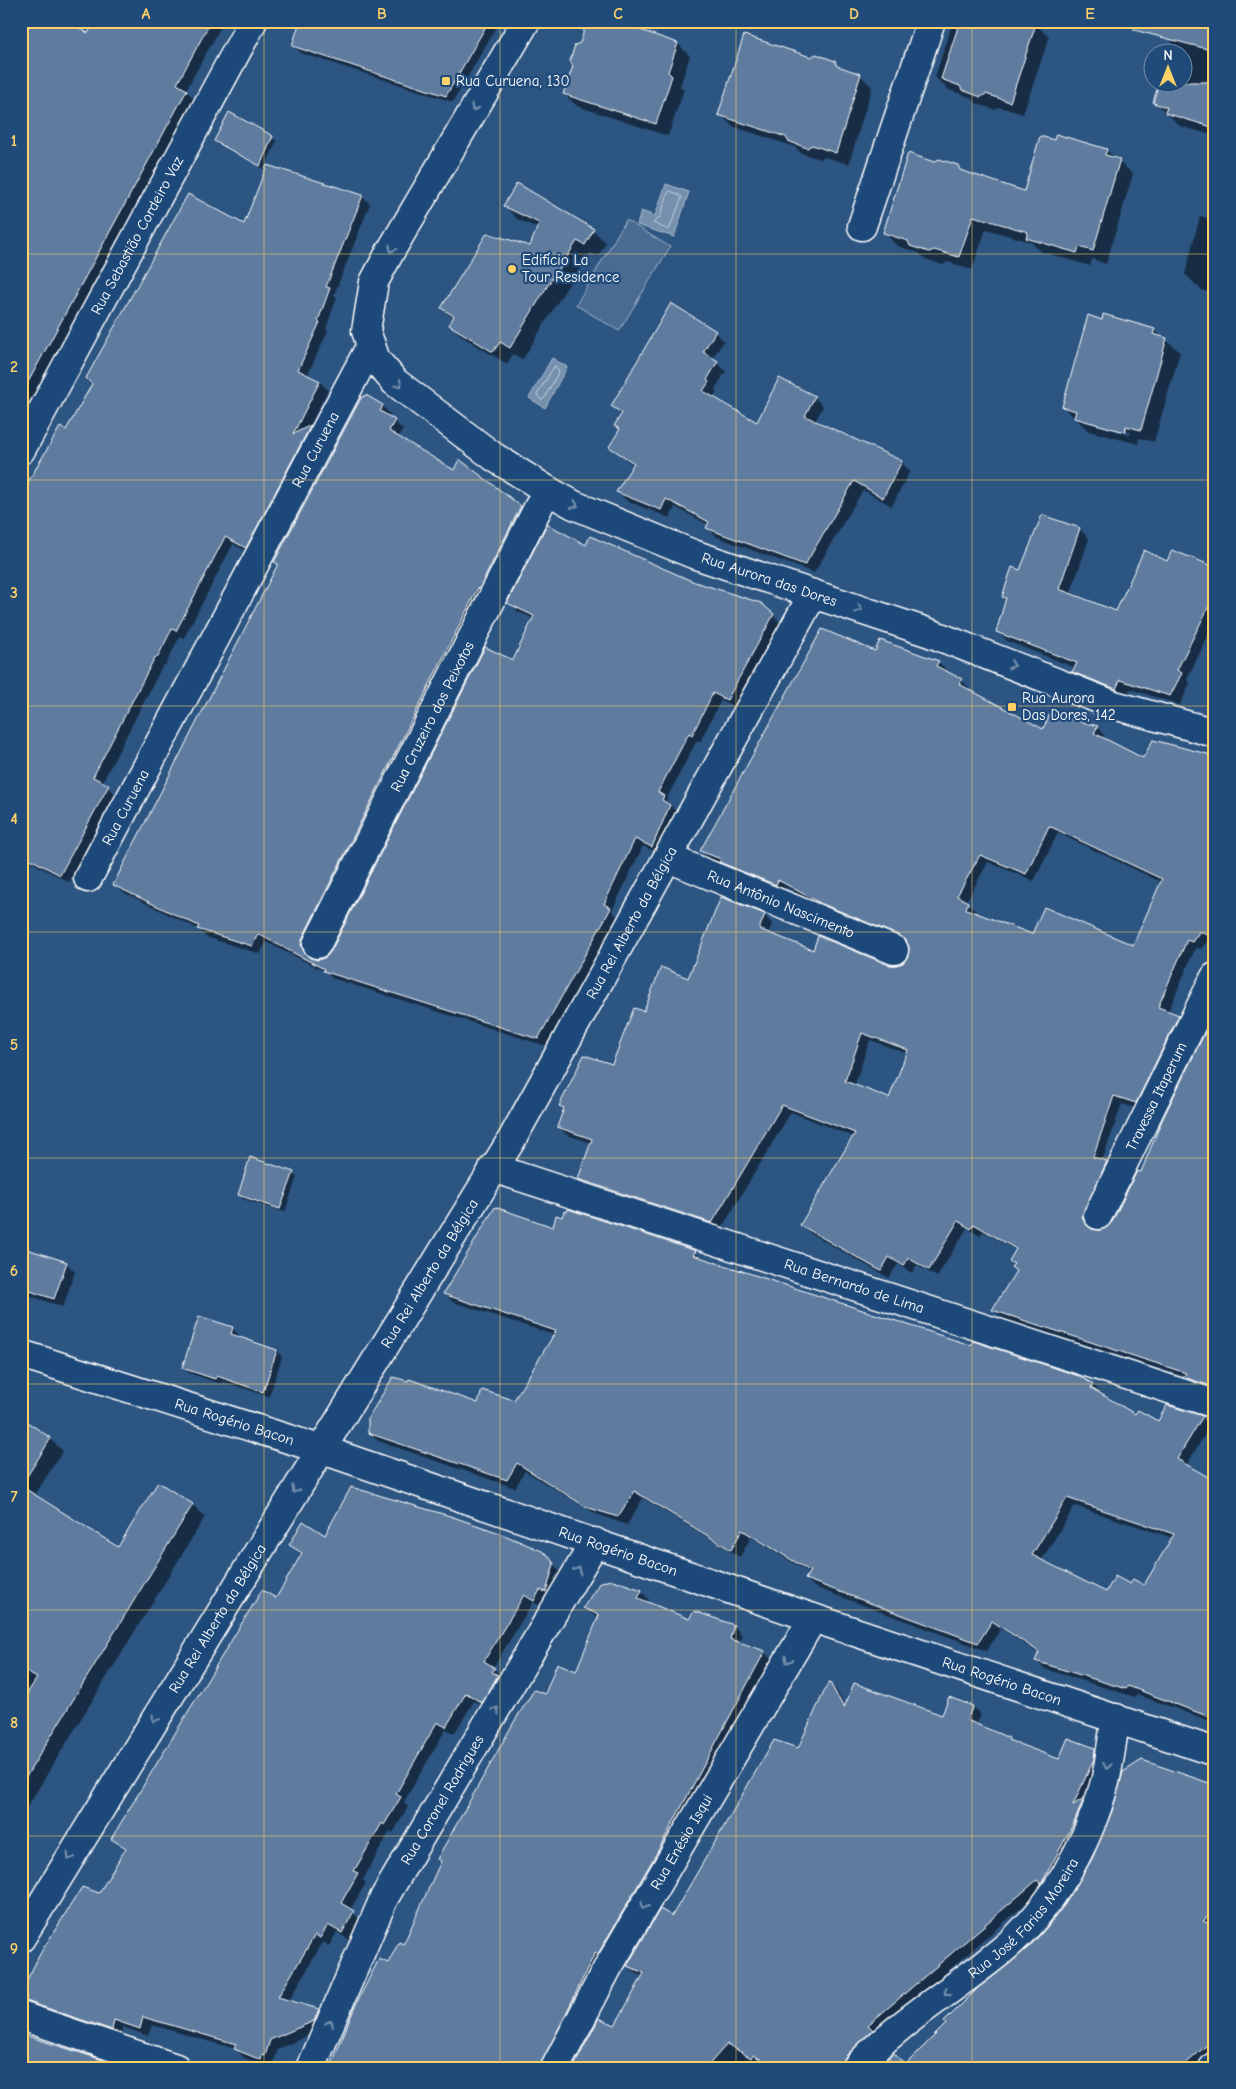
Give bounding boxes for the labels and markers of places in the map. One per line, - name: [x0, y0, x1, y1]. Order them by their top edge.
- place label: Rua Curuena, 130: [456, 72, 570, 90]
- marker: Rua Curuena, 130: [440, 75, 452, 87]
- place label: Edifício La Tour Residence: [522, 251, 620, 286]
- marker: Edifício La Tour Residence: [506, 263, 518, 275]
- place label: Rua Aurora Das Dores, 142: [1022, 689, 1116, 724]
- marker: Rua Aurora Das Dores, 142: [1006, 701, 1018, 713]

